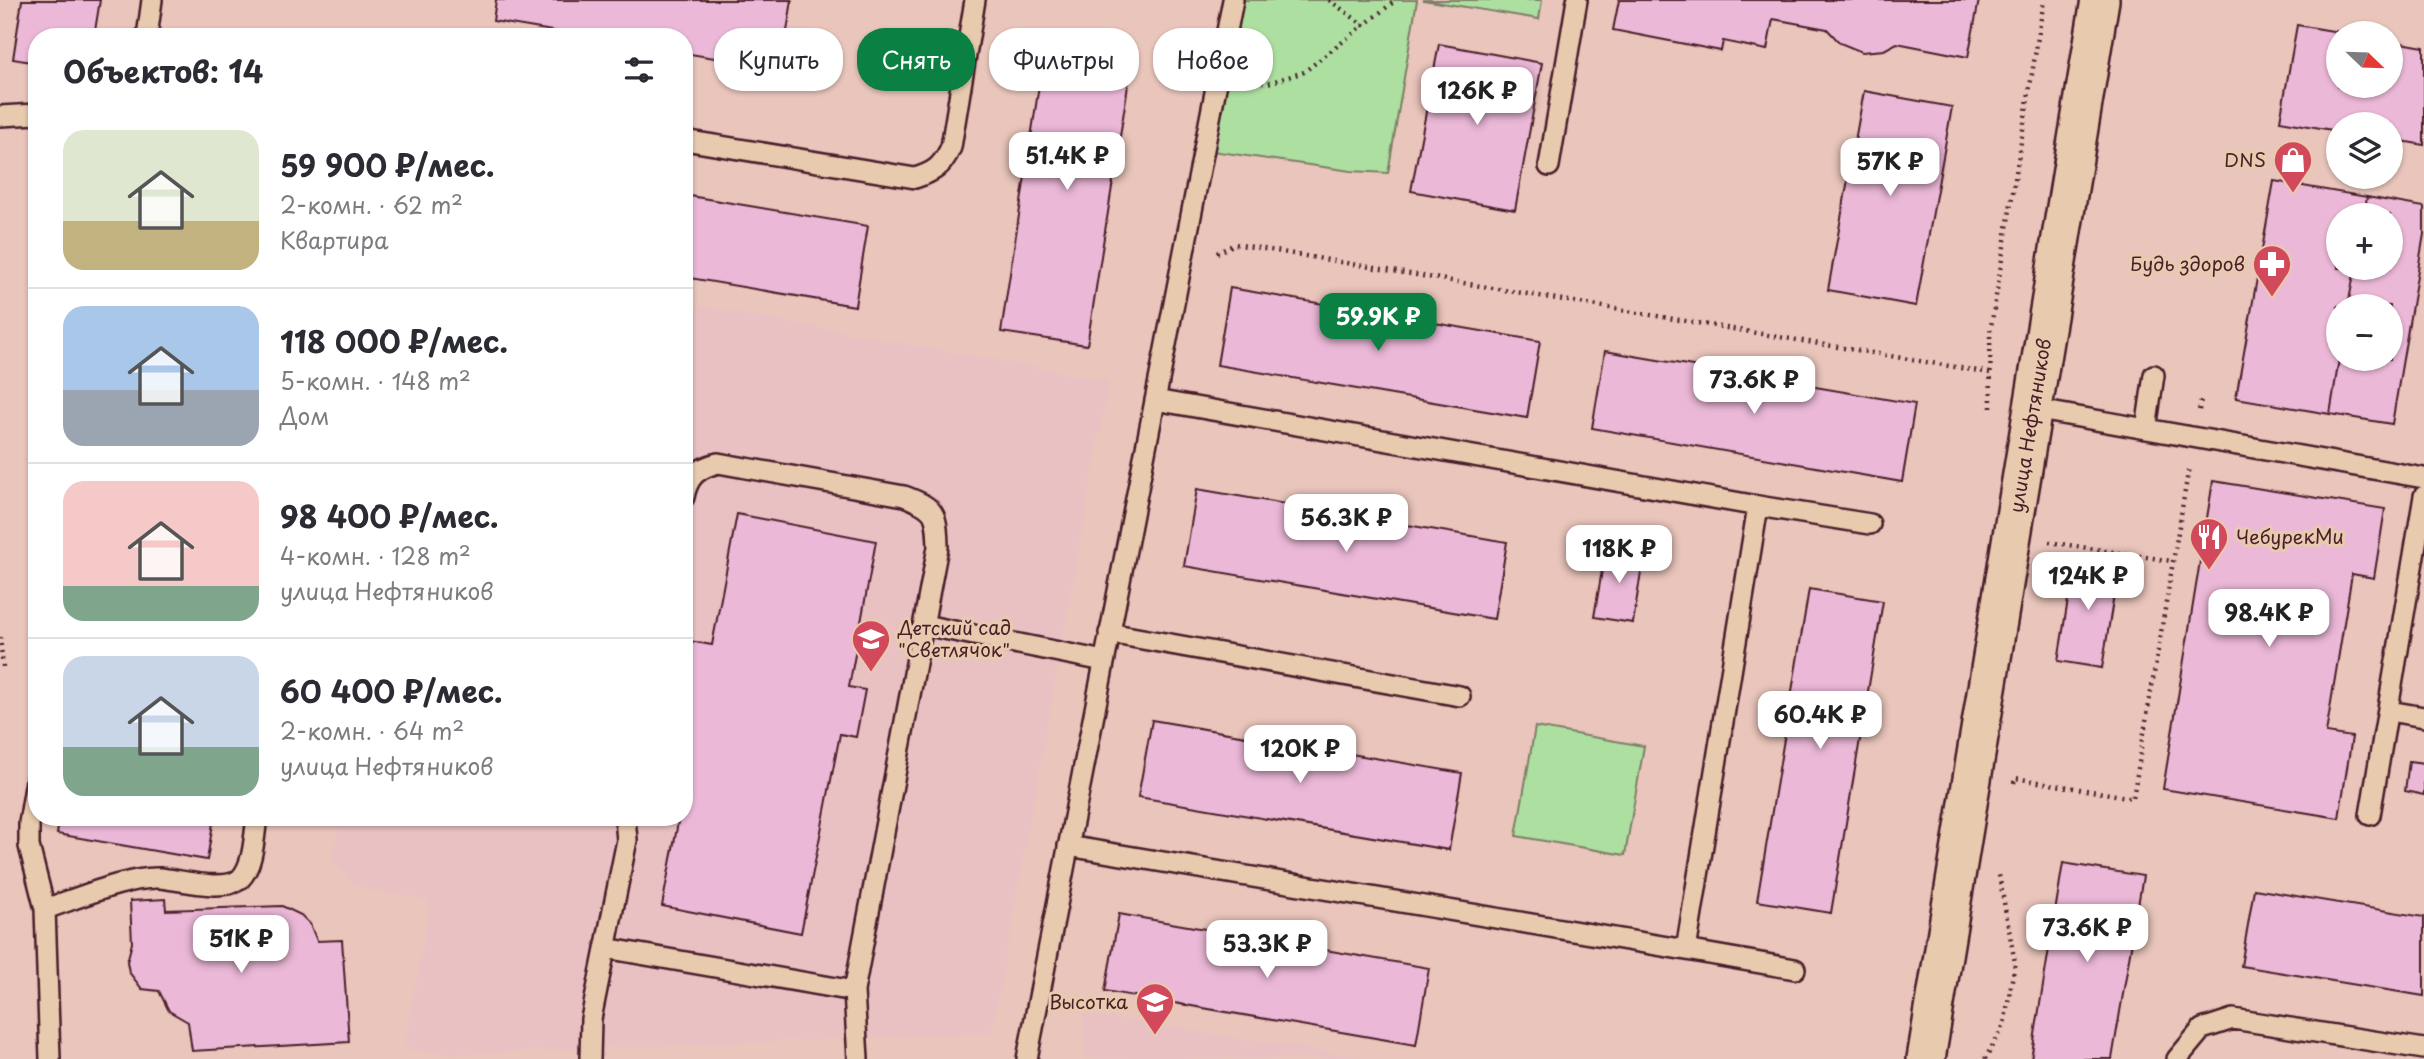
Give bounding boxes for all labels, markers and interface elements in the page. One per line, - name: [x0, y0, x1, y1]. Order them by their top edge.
- north arrow: [2326, 21, 2403, 98]
- map controls: [2326, 21, 2403, 371]
- chip: Купить: [714, 28, 843, 91]
- chip: Снять: [857, 28, 975, 91]
- chip: Фильтры: [989, 28, 1139, 91]
- chip: Новое: [1153, 28, 1273, 91]
- text: Объектов: 14: [63, 48, 263, 93]
- icon: filters: [620, 51, 658, 89]
- pin: 126K ₽: [1420, 68, 1534, 127]
- text: 126K ₽: [1437, 72, 1517, 107]
- button: layers: [2326, 112, 2403, 189]
- pin: 51.4K ₽: [1002, 132, 1132, 192]
- text: 51.4K ₽: [1025, 137, 1109, 172]
- pin: 57K ₽: [1841, 138, 1939, 198]
- shop icon: DNS: [2272, 139, 2314, 194]
- text: 59 900 ₽/мес.: [280, 142, 495, 187]
- text: 57K ₽: [1856, 143, 1924, 178]
- place label: DNS: [2224, 145, 2266, 173]
- icon: home: [119, 158, 203, 242]
- text: 2-комн. · 62 m²: [280, 187, 463, 222]
- button: +: [2326, 203, 2403, 280]
- text: Квартира: [280, 222, 388, 257]
- pharmacy icon: Будь здоров: [2251, 243, 2293, 298]
- place label: Будь здоров: [2130, 249, 2245, 277]
- pin: 59.9K ₽: [1313, 294, 1443, 353]
- button: −: [2326, 294, 2403, 371]
- text: 59.9K ₽: [1336, 298, 1420, 333]
- text: 118 000 ₽/мес.: [280, 318, 508, 363]
- icon: home: [119, 334, 203, 418]
- street label: улица Нефтяников: [2001, 336, 2057, 515]
- pin: 73.6K ₽: [1689, 356, 1819, 416]
- text: 73.6K ₽: [1709, 361, 1799, 396]
- text: 5-комн. · 148 m²: [280, 363, 471, 398]
- text: Дом: [280, 398, 329, 433]
- text: 98 400 ₽/мес.: [280, 493, 499, 538]
- pin: 56.3K ₽: [1281, 494, 1411, 554]
- text: 56.3K ₽: [1300, 499, 1392, 534]
- icon: home: [119, 509, 203, 593]
- restaurant icon: ЧебурекМи: [2188, 516, 2230, 571]
- place label: ЧебурекМи: [2236, 522, 2344, 550]
- pin: 118K ₽: [1562, 526, 1676, 585]
- text: 118K ₽: [1582, 530, 1656, 565]
- text: 4-комн. · 128 m²: [280, 538, 471, 573]
- pin: 124K ₽: [2031, 552, 2145, 612]
- text: 124K ₽: [2048, 557, 2128, 592]
- text: улица Нефтяников: [280, 573, 493, 608]
- pin: 98.4K ₽: [2204, 590, 2334, 649]
- text: 98.4K ₽: [2224, 594, 2314, 629]
- place label: Детский сад "Светлячок": [897, 613, 1011, 663]
- school or university icon: Детский сад "Светлячок": [850, 618, 892, 673]
- text: 60 400 ₽/мес.: [280, 668, 503, 713]
- icon: home: [119, 684, 203, 768]
- pin: 60.4K ₽: [1755, 692, 1885, 751]
- text: 60.4K ₽: [1774, 696, 1866, 731]
- text: 2-комн. · 64 m²: [280, 713, 464, 748]
- pin: 120K ₽: [1243, 726, 1357, 785]
- text: 120K ₽: [1260, 730, 1340, 765]
- text: улица Нефтяников: [280, 748, 493, 783]
- pin: 73.6K ₽: [2022, 904, 2152, 964]
- text: 73.6K ₽: [2042, 909, 2132, 944]
- pin: 51K ₽: [192, 916, 290, 975]
- text: 51K ₽: [209, 920, 273, 955]
- pin: 53.3K ₽: [1202, 920, 1332, 980]
- text: 53.3K ₽: [1222, 925, 1312, 960]
- school or university icon: Высотка: [1134, 981, 1176, 1036]
- place label: Высотка: [1049, 987, 1128, 1015]

